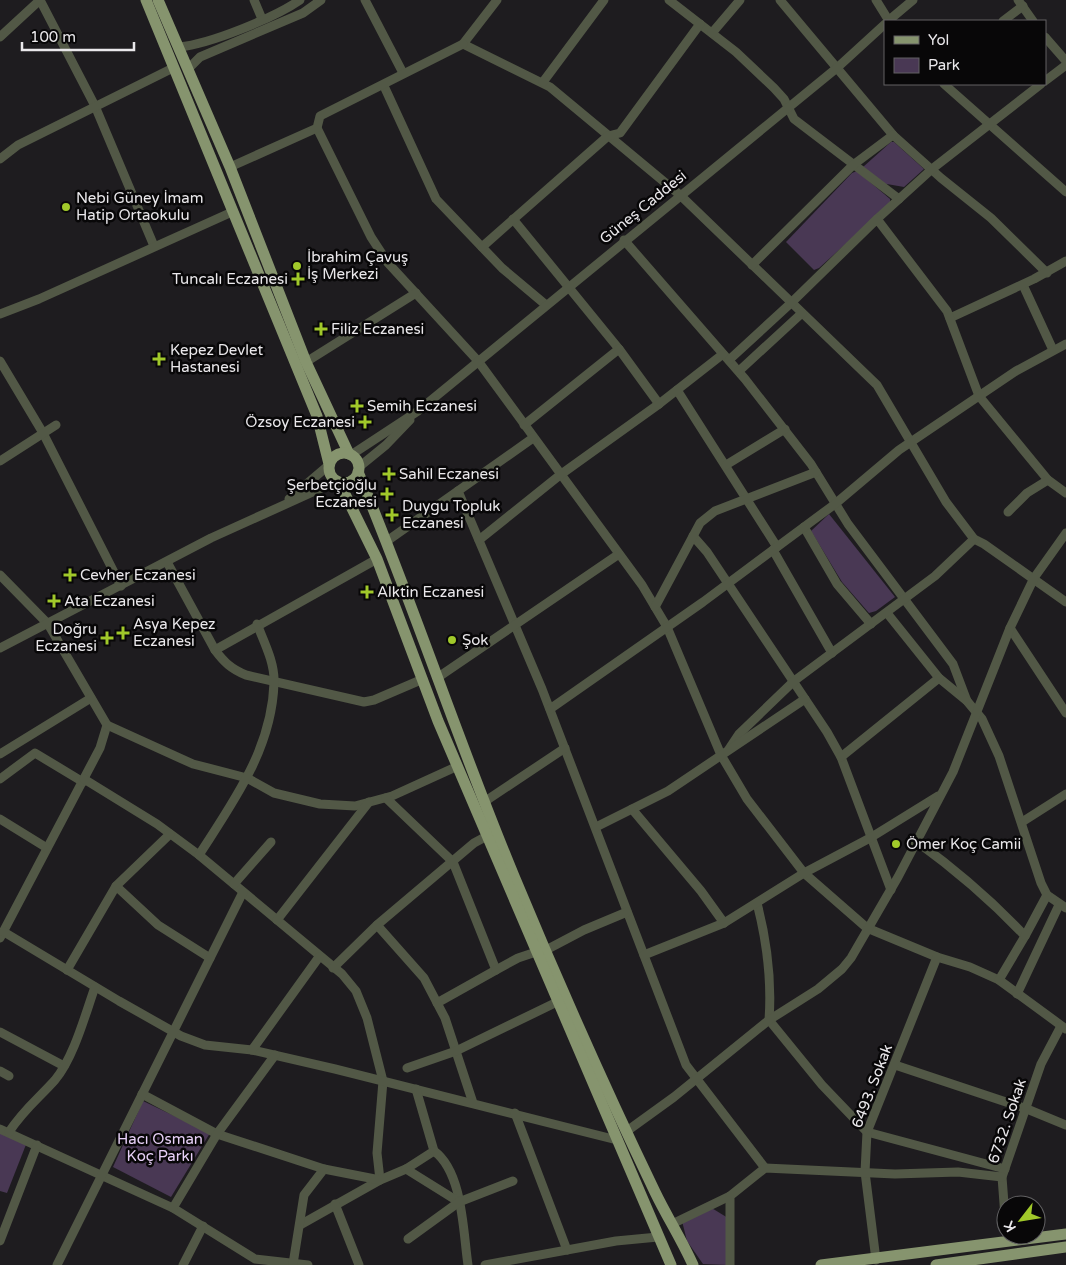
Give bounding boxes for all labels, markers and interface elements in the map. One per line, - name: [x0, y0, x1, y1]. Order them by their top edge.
- scale bar: [22, 20, 135, 52]
- legend: [884, 20, 1046, 85]
- text: 100 m: [30, 28, 76, 46]
- text: Yol: [928, 31, 949, 49]
- text: Park: [928, 56, 960, 74]
- street label: Güneş Caddesi: [596, 167, 690, 247]
- place label: Nebi Güney İmam Hatip Ortaokulu: [76, 189, 204, 224]
- marker: Nebi Güney İmam Hatip Ortaokulu: [60, 201, 72, 213]
- place label: İbrahim Çavuş İş Merkezi: [307, 248, 408, 283]
- marker: İbrahim Çavuş İş Merkezi: [291, 260, 303, 272]
- place label: Tuncalı Eczanesi: [172, 270, 288, 288]
- marker: Tuncalı Eczanesi: [292, 273, 304, 285]
- place label: Filiz Eczanesi: [331, 320, 424, 338]
- marker: Filiz Eczanesi: [315, 323, 327, 335]
- place label: Kepez Devlet Hastanesi: [170, 341, 263, 376]
- marker: Kepez Devlet Hastanesi: [152, 352, 166, 366]
- place label: Semih Eczanesi: [367, 397, 477, 415]
- marker: Semih Eczanesi: [351, 400, 363, 412]
- place label: Özsoy Eczanesi: [245, 413, 355, 431]
- marker: Özsoy Eczanesi: [359, 416, 371, 428]
- place label: Sahil Eczanesi: [399, 465, 499, 483]
- marker: Sahil Eczanesi: [383, 468, 395, 480]
- place label: Şerbetçioğlu Eczanesi: [287, 476, 377, 511]
- marker: Şerbetçioğlu Eczanesi: [381, 488, 393, 500]
- place label: Duygu Topluk Eczanesi: [402, 497, 501, 532]
- marker: Duygu Topluk Eczanesi: [386, 509, 398, 521]
- place label: Cevher Eczanesi: [80, 566, 196, 584]
- marker: Cevher Eczanesi: [64, 569, 76, 581]
- place label: Alktin Eczanesi: [377, 583, 484, 601]
- marker: Alktin Eczanesi: [361, 586, 373, 598]
- place label: Ata Eczanesi: [64, 592, 155, 610]
- marker: Ata Eczanesi: [48, 595, 60, 607]
- place label: Asya Kepez Eczanesi: [133, 615, 216, 650]
- place label: Doğru Eczanesi: [35, 620, 97, 655]
- marker: Asya Kepez Eczanesi: [117, 627, 129, 639]
- place label: Şok: [462, 631, 489, 649]
- marker: Doğru Eczanesi: [101, 632, 113, 644]
- marker: Şok: [446, 634, 458, 646]
- place label: Ömer Koç Camii: [906, 835, 1021, 853]
- marker: Ömer Koç Camii: [890, 838, 902, 850]
- street label: 6493. Sokak: [848, 1041, 896, 1131]
- street label: 6732. Sokak: [984, 1076, 1030, 1166]
- park label: Hacı Osman Koç Parkı: [117, 1130, 203, 1165]
- north arrow: [996, 1195, 1046, 1245]
- text: K: [1000, 1218, 1020, 1235]

